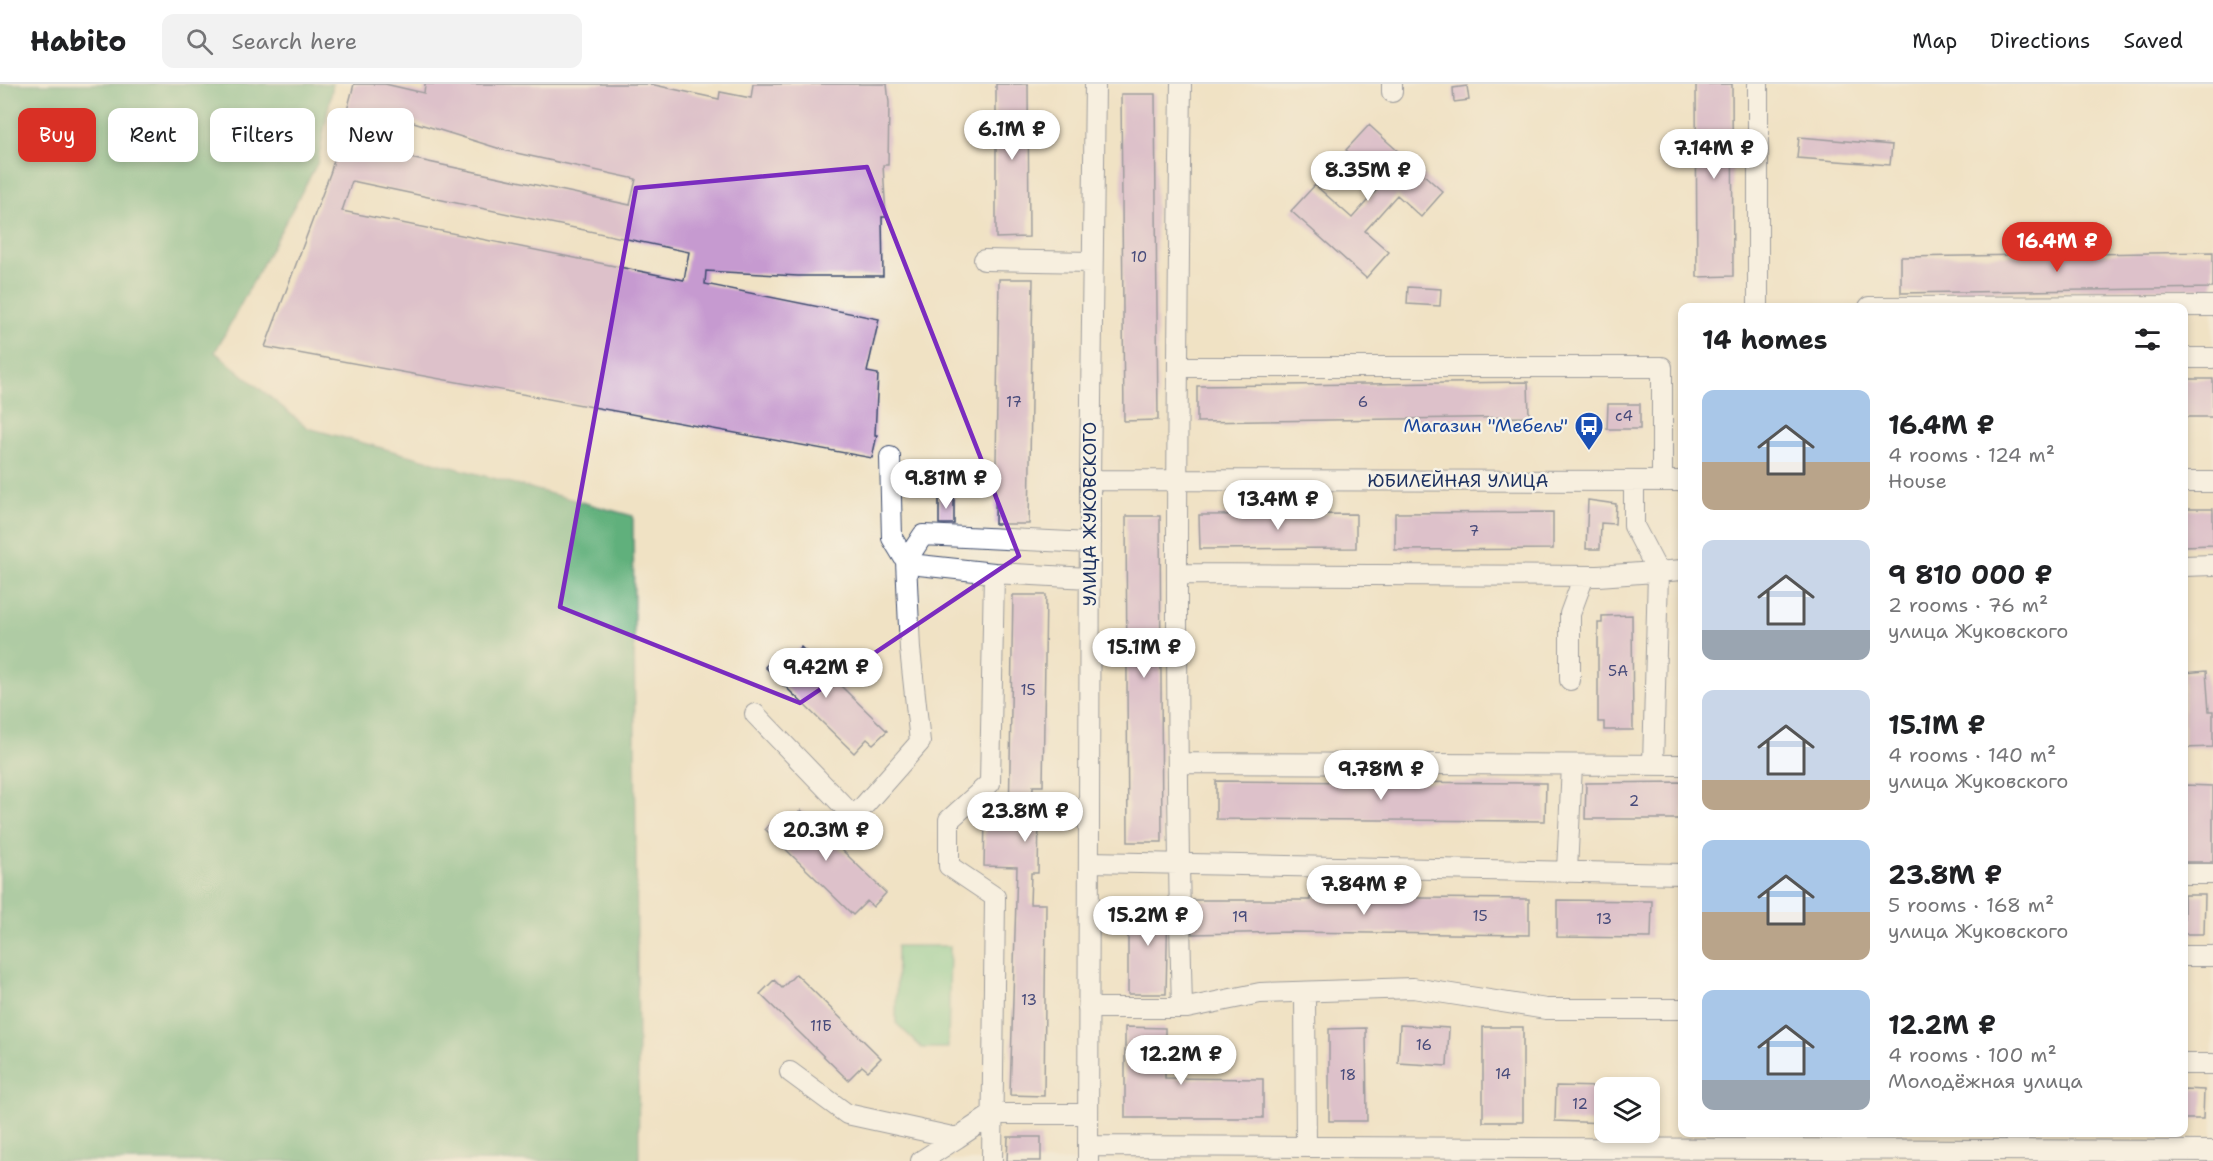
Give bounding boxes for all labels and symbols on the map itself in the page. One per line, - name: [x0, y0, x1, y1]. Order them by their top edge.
- pin: 6.1M ₽: [963, 110, 1061, 161]
- pin: 7.14M ₽: [1659, 129, 1769, 180]
- pin: 8.35M ₽: [1313, 151, 1423, 202]
- pin: 16.4M ₽: [2002, 222, 2112, 273]
- house number: 10: [1131, 247, 1147, 267]
- house number: 17: [1006, 392, 1022, 412]
- house number: 6: [1358, 392, 1368, 412]
- house number: с4: [1615, 406, 1633, 426]
- bus stop icon: Магазин "Мебель": [1573, 410, 1605, 452]
- place label: Магазин "Мебель": [1403, 414, 1568, 438]
- street label: УЛИЦА ЖУКОВСКОГО: [1078, 422, 1102, 606]
- pin: 9.81M ₽: [891, 459, 1001, 510]
- street label: ЮБИЛЕЙНАЯ УЛИЦА: [1368, 469, 1548, 493]
- pin: 13.4M ₽: [1223, 480, 1333, 531]
- house number: 7: [1469, 521, 1479, 541]
- pin: 15.1M ₽: [1089, 628, 1199, 679]
- pin: 9.42M ₽: [771, 648, 881, 699]
- house number: 5А: [1608, 661, 1628, 681]
- house number: 15: [1020, 680, 1036, 700]
- pin: 9.78M ₽: [1326, 750, 1436, 801]
- house number: 2: [1629, 791, 1639, 811]
- pin: 23.8M ₽: [970, 792, 1080, 843]
- pin: 20.3M ₽: [771, 811, 881, 862]
- pin: 7.84M ₽: [1309, 865, 1419, 916]
- pin: 15.2M ₽: [1093, 896, 1203, 947]
- house number: 15: [1472, 906, 1488, 926]
- house number: 19: [1232, 907, 1248, 927]
- house number: 13: [1596, 909, 1612, 929]
- house number: 13: [1021, 990, 1037, 1010]
- house number: 11Б: [810, 1016, 832, 1036]
- pin: 12.2M ₽: [1126, 1035, 1236, 1086]
- house number: 16: [1416, 1035, 1432, 1055]
- house number: 14: [1495, 1064, 1511, 1084]
- house number: 18: [1340, 1065, 1356, 1085]
- house number: 12: [1572, 1094, 1588, 1114]

